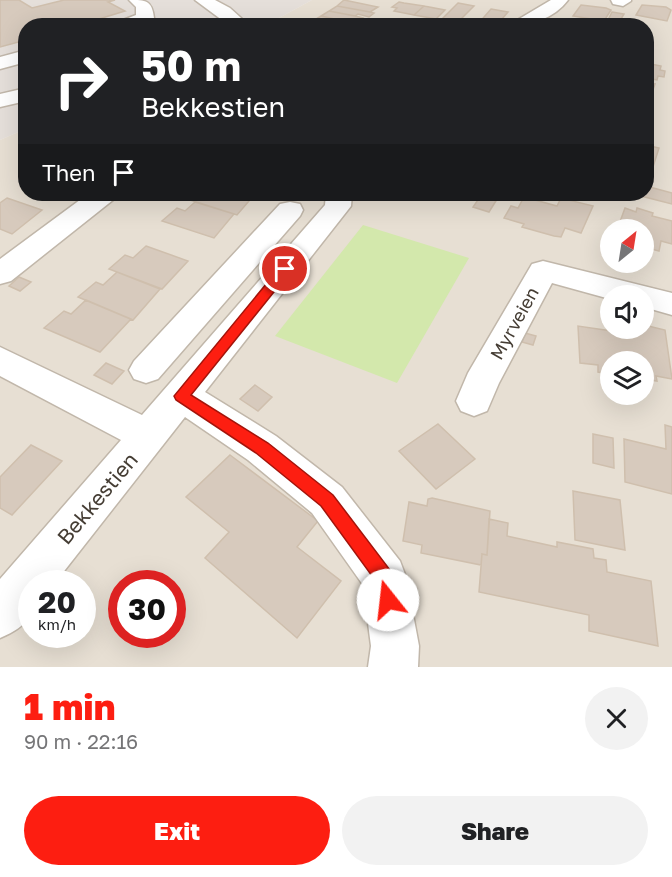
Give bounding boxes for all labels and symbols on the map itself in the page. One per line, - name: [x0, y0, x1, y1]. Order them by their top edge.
- north arrow: [600, 219, 654, 273]
- pin: [259, 243, 310, 294]
- street label: Myrveien: [485, 283, 543, 363]
- street label: Bekkestien: [51, 447, 143, 549]
- position arrow: [356, 568, 420, 632]
- speed limit sign: 30: [108, 570, 186, 648]

